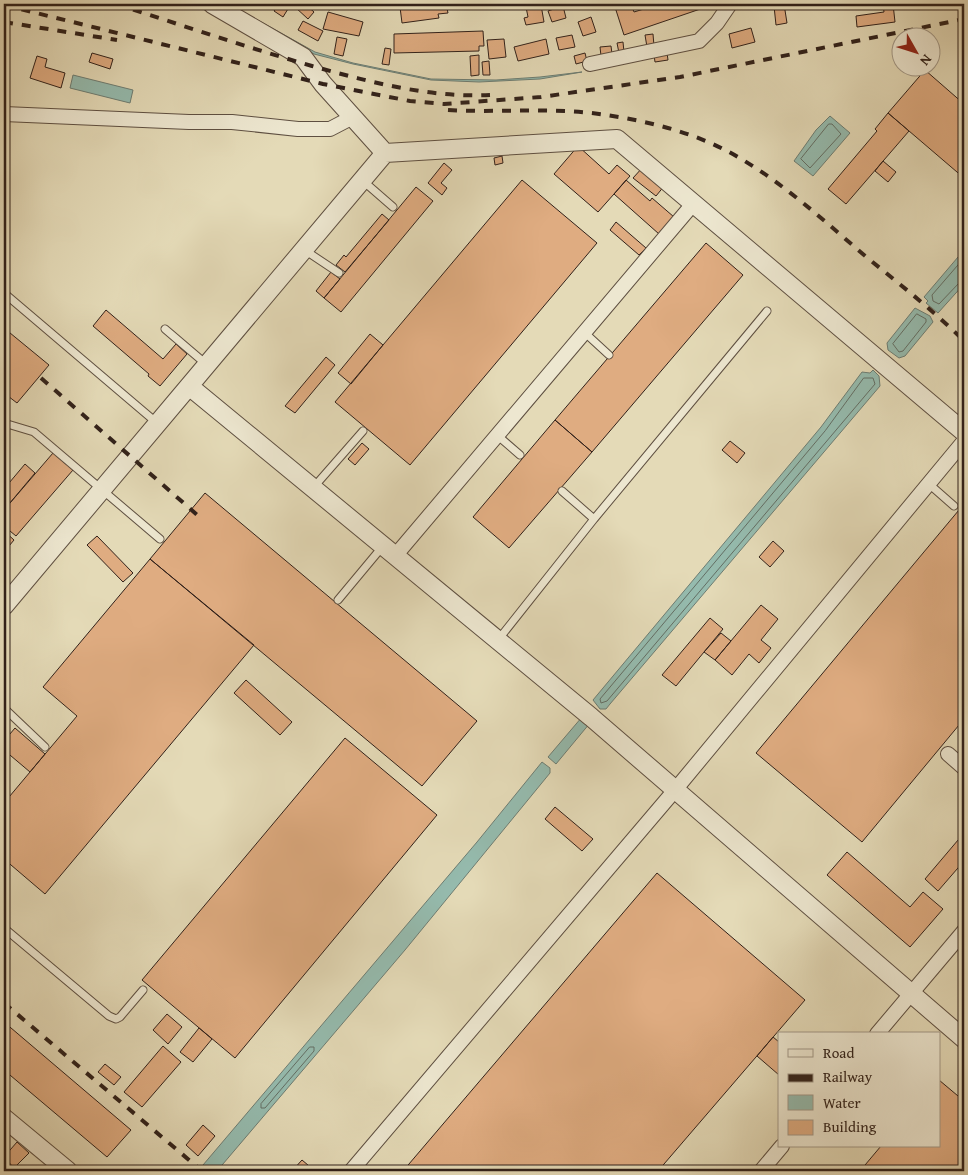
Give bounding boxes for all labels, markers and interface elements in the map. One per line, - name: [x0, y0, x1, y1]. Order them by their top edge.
- north arrow: [890, 28, 940, 78]
- text: N: [915, 50, 937, 71]
- legend: [778, 1032, 940, 1148]
- text: Road: [823, 1042, 854, 1063]
- text: Railway: [823, 1066, 873, 1087]
- text: Water: [823, 1092, 861, 1113]
- text: Building: [823, 1116, 877, 1137]

